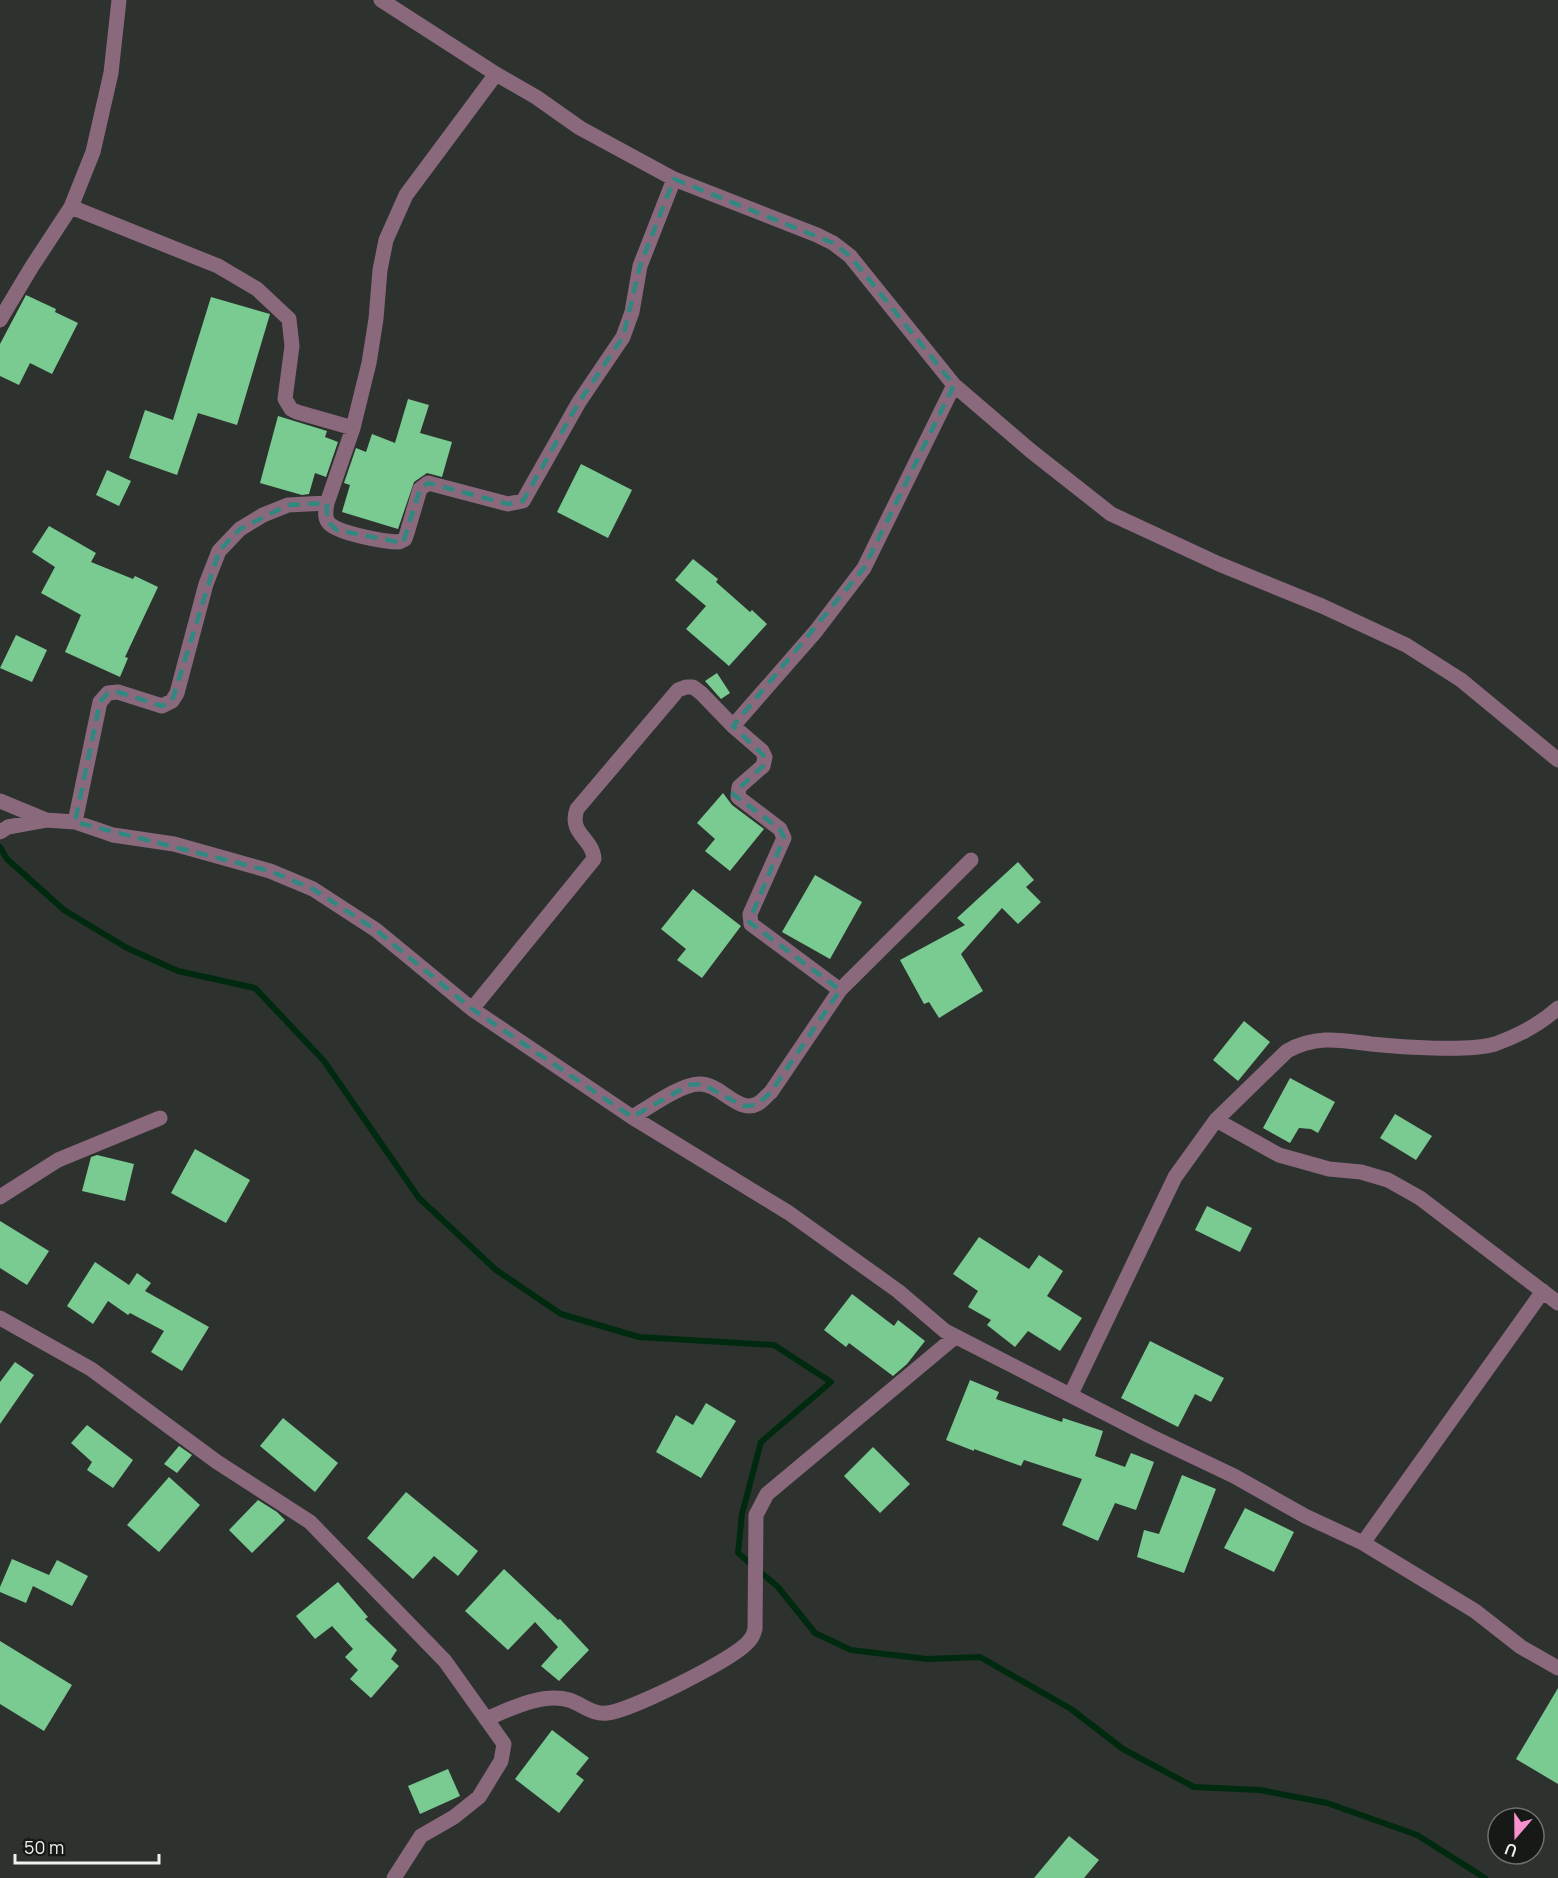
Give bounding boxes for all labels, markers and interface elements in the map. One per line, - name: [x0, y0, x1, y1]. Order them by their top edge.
- north arrow: [1486, 1806, 1546, 1866]
- scale bar: [15, 1827, 159, 1865]
- text: 50 m: [24, 1835, 64, 1859]
- text: U: [1502, 1838, 1520, 1862]

